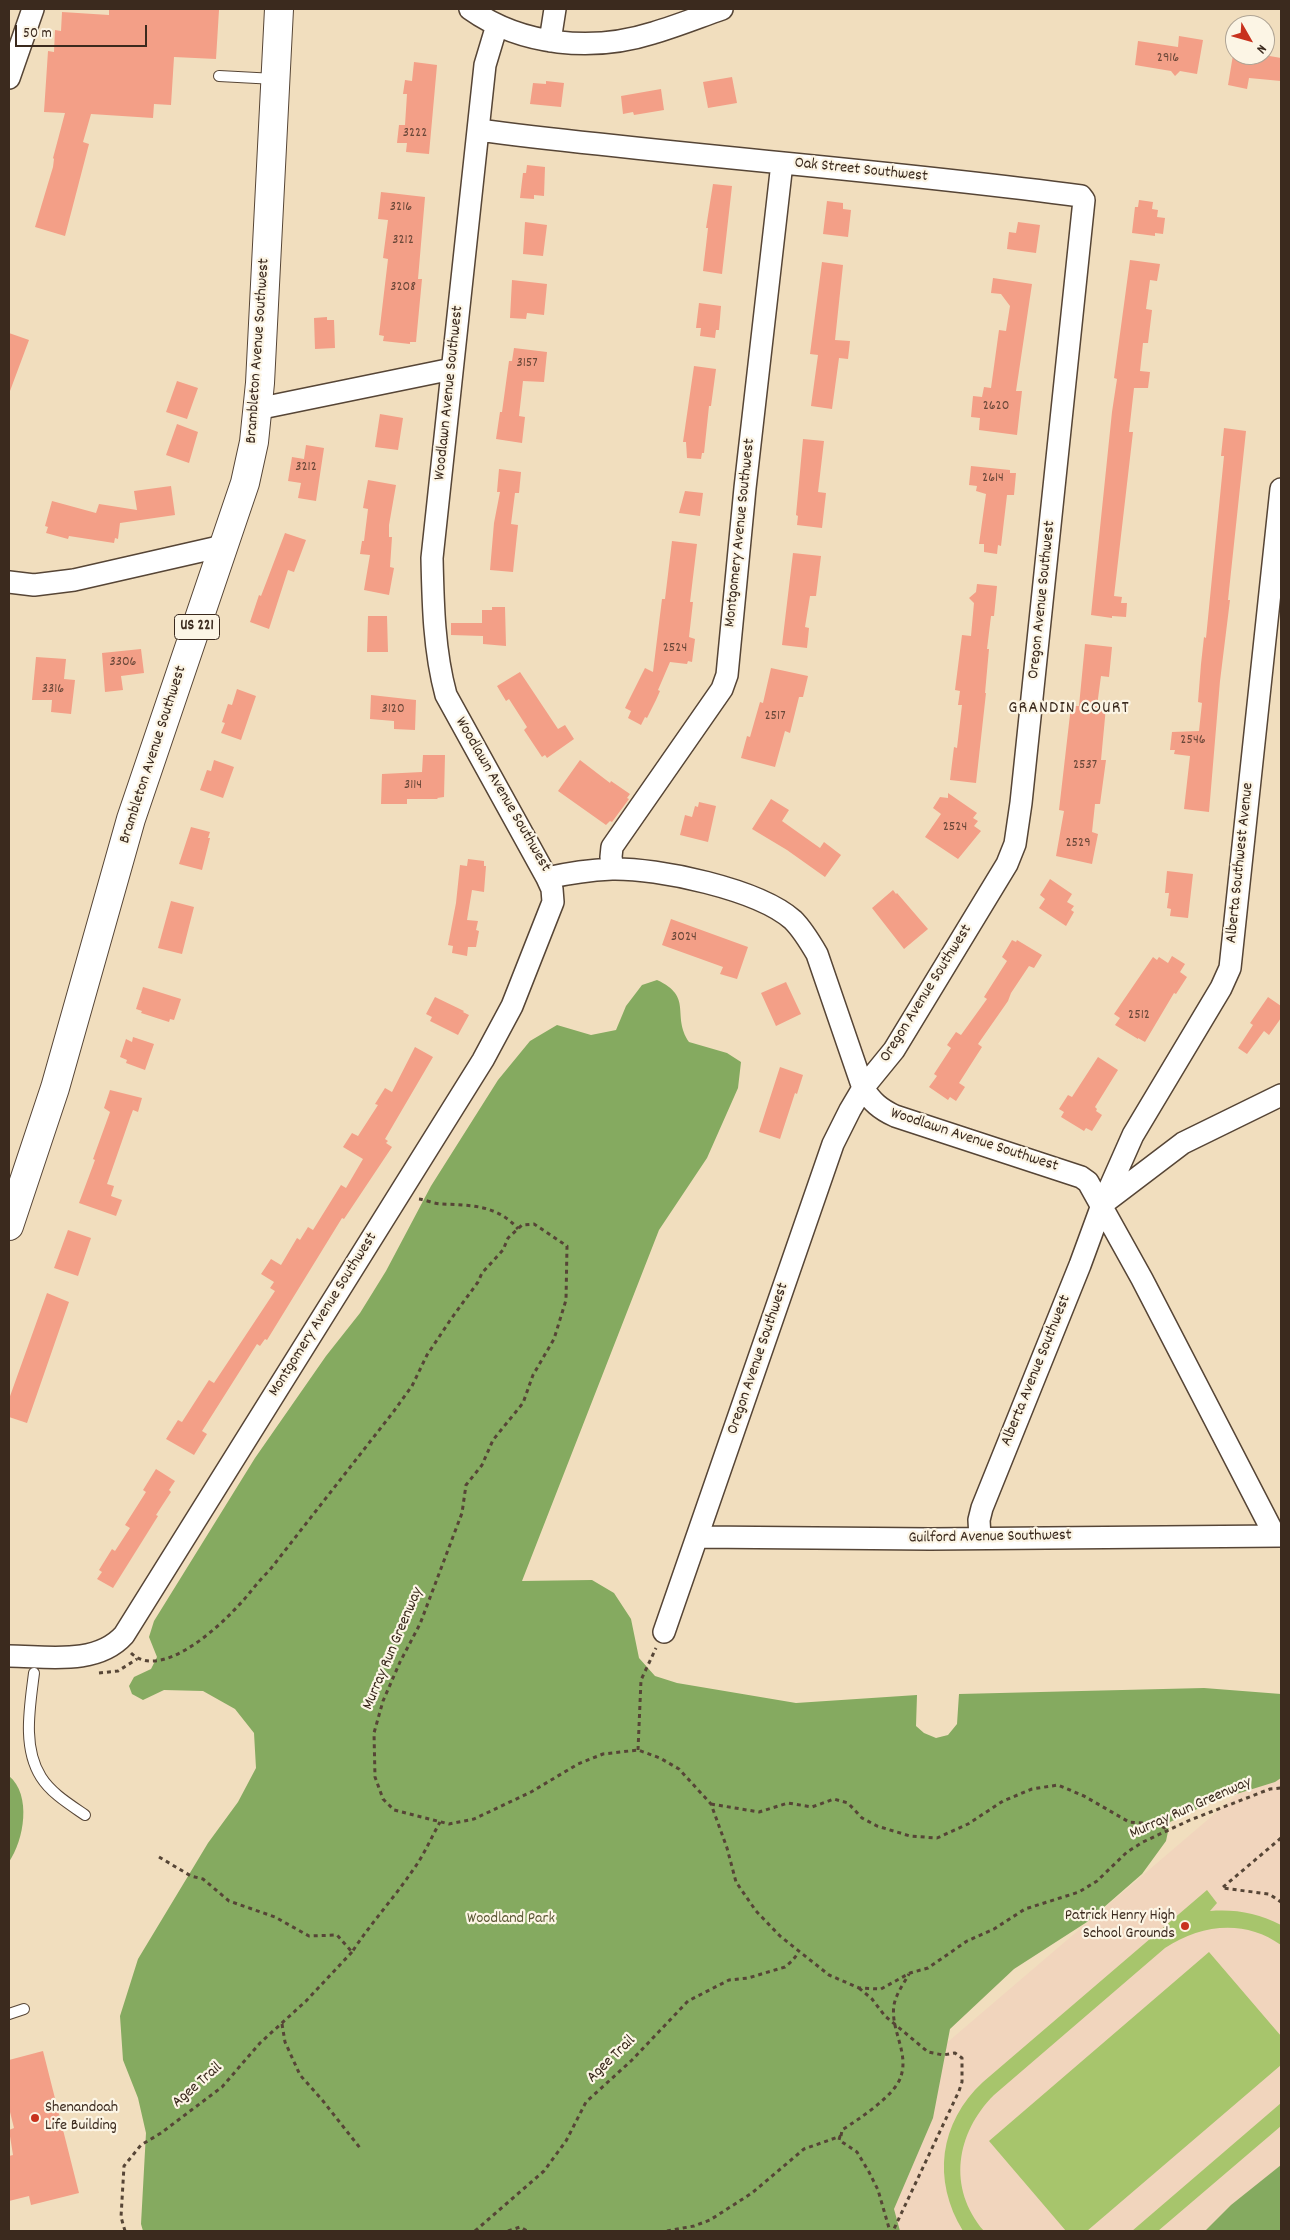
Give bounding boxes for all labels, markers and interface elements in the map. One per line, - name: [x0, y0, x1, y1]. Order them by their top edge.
- scale bar: [18, 15, 150, 47]
- north arrow: [1225, 15, 1275, 65]
- text: 50 m: [23, 23, 52, 45]
- text: N: [1251, 40, 1271, 57]
- house number: 2916: [1157, 51, 1179, 67]
- house number: 3222: [403, 126, 427, 142]
- street label: Oak Street Southwest: [793, 154, 929, 188]
- house number: 3216: [390, 200, 412, 216]
- house number: 3212: [392, 233, 414, 249]
- street label: Brambleton Avenue Southwest: [243, 258, 275, 444]
- house number: 3208: [390, 280, 416, 296]
- street label: Woodlawn Avenue Southwest: [431, 305, 469, 481]
- house number: 3157: [516, 356, 538, 372]
- house number: 2620: [983, 399, 1009, 415]
- street label: Montgomery Avenue Southwest: [722, 438, 760, 628]
- house number: 3212: [295, 460, 317, 476]
- house number: 2614: [982, 471, 1004, 487]
- street label: Oregon Avenue Southwest: [1025, 520, 1061, 680]
- road number: US 221: [174, 614, 220, 640]
- house number: 2524: [663, 641, 687, 657]
- house number: 3306: [110, 655, 136, 671]
- street label: Brambleton Avenue Southwest: [116, 664, 192, 846]
- house number: 3316: [42, 682, 64, 698]
- district label: GRANDIN COURT: [1007, 699, 1131, 721]
- house number: 3120: [381, 702, 405, 718]
- house number: 2517: [764, 709, 786, 725]
- street label: Woodlawn Avenue Southwest: [450, 714, 554, 876]
- house number: 2546: [1180, 733, 1206, 749]
- house number: 2537: [1073, 758, 1097, 774]
- house number: 3114: [404, 778, 422, 794]
- street label: Alberta Southwest Avenue: [1223, 782, 1259, 944]
- house number: 2524: [943, 820, 967, 836]
- house number: 2529: [1065, 836, 1091, 852]
- street label: Oregon Avenue Southwest: [877, 921, 977, 1067]
- house number: 3024: [671, 930, 697, 946]
- house number: 2512: [1128, 1008, 1150, 1024]
- street label: Woodlawn Avenue Southwest: [888, 1105, 1060, 1177]
- street label: Montgomery Avenue Southwest: [266, 1229, 382, 1401]
- street label: Oregon Avenue Southwest: [724, 1281, 794, 1437]
- street label: Alberta Avenue Southwest: [998, 1293, 1076, 1449]
- street label: Guilford Avenue Southwest: [908, 1527, 1072, 1549]
- street label: Murray Run Greenway: [360, 1585, 428, 1713]
- street label: Murray Run Greenway: [1127, 1774, 1255, 1844]
- place label: Patrick Henry High School Grounds: [1065, 1907, 1175, 1945]
- park label: Woodland Park: [467, 1910, 555, 1930]
- marker: Patrick Henry High School Grounds: [1179, 1920, 1191, 1932]
- street label: Agee Trail: [584, 2032, 640, 2088]
- street label: Agee Trail: [169, 2059, 227, 2113]
- place label: Shenandoah Life Building: [45, 2099, 118, 2137]
- marker: Shenandoah Life Building: [29, 2112, 41, 2124]

